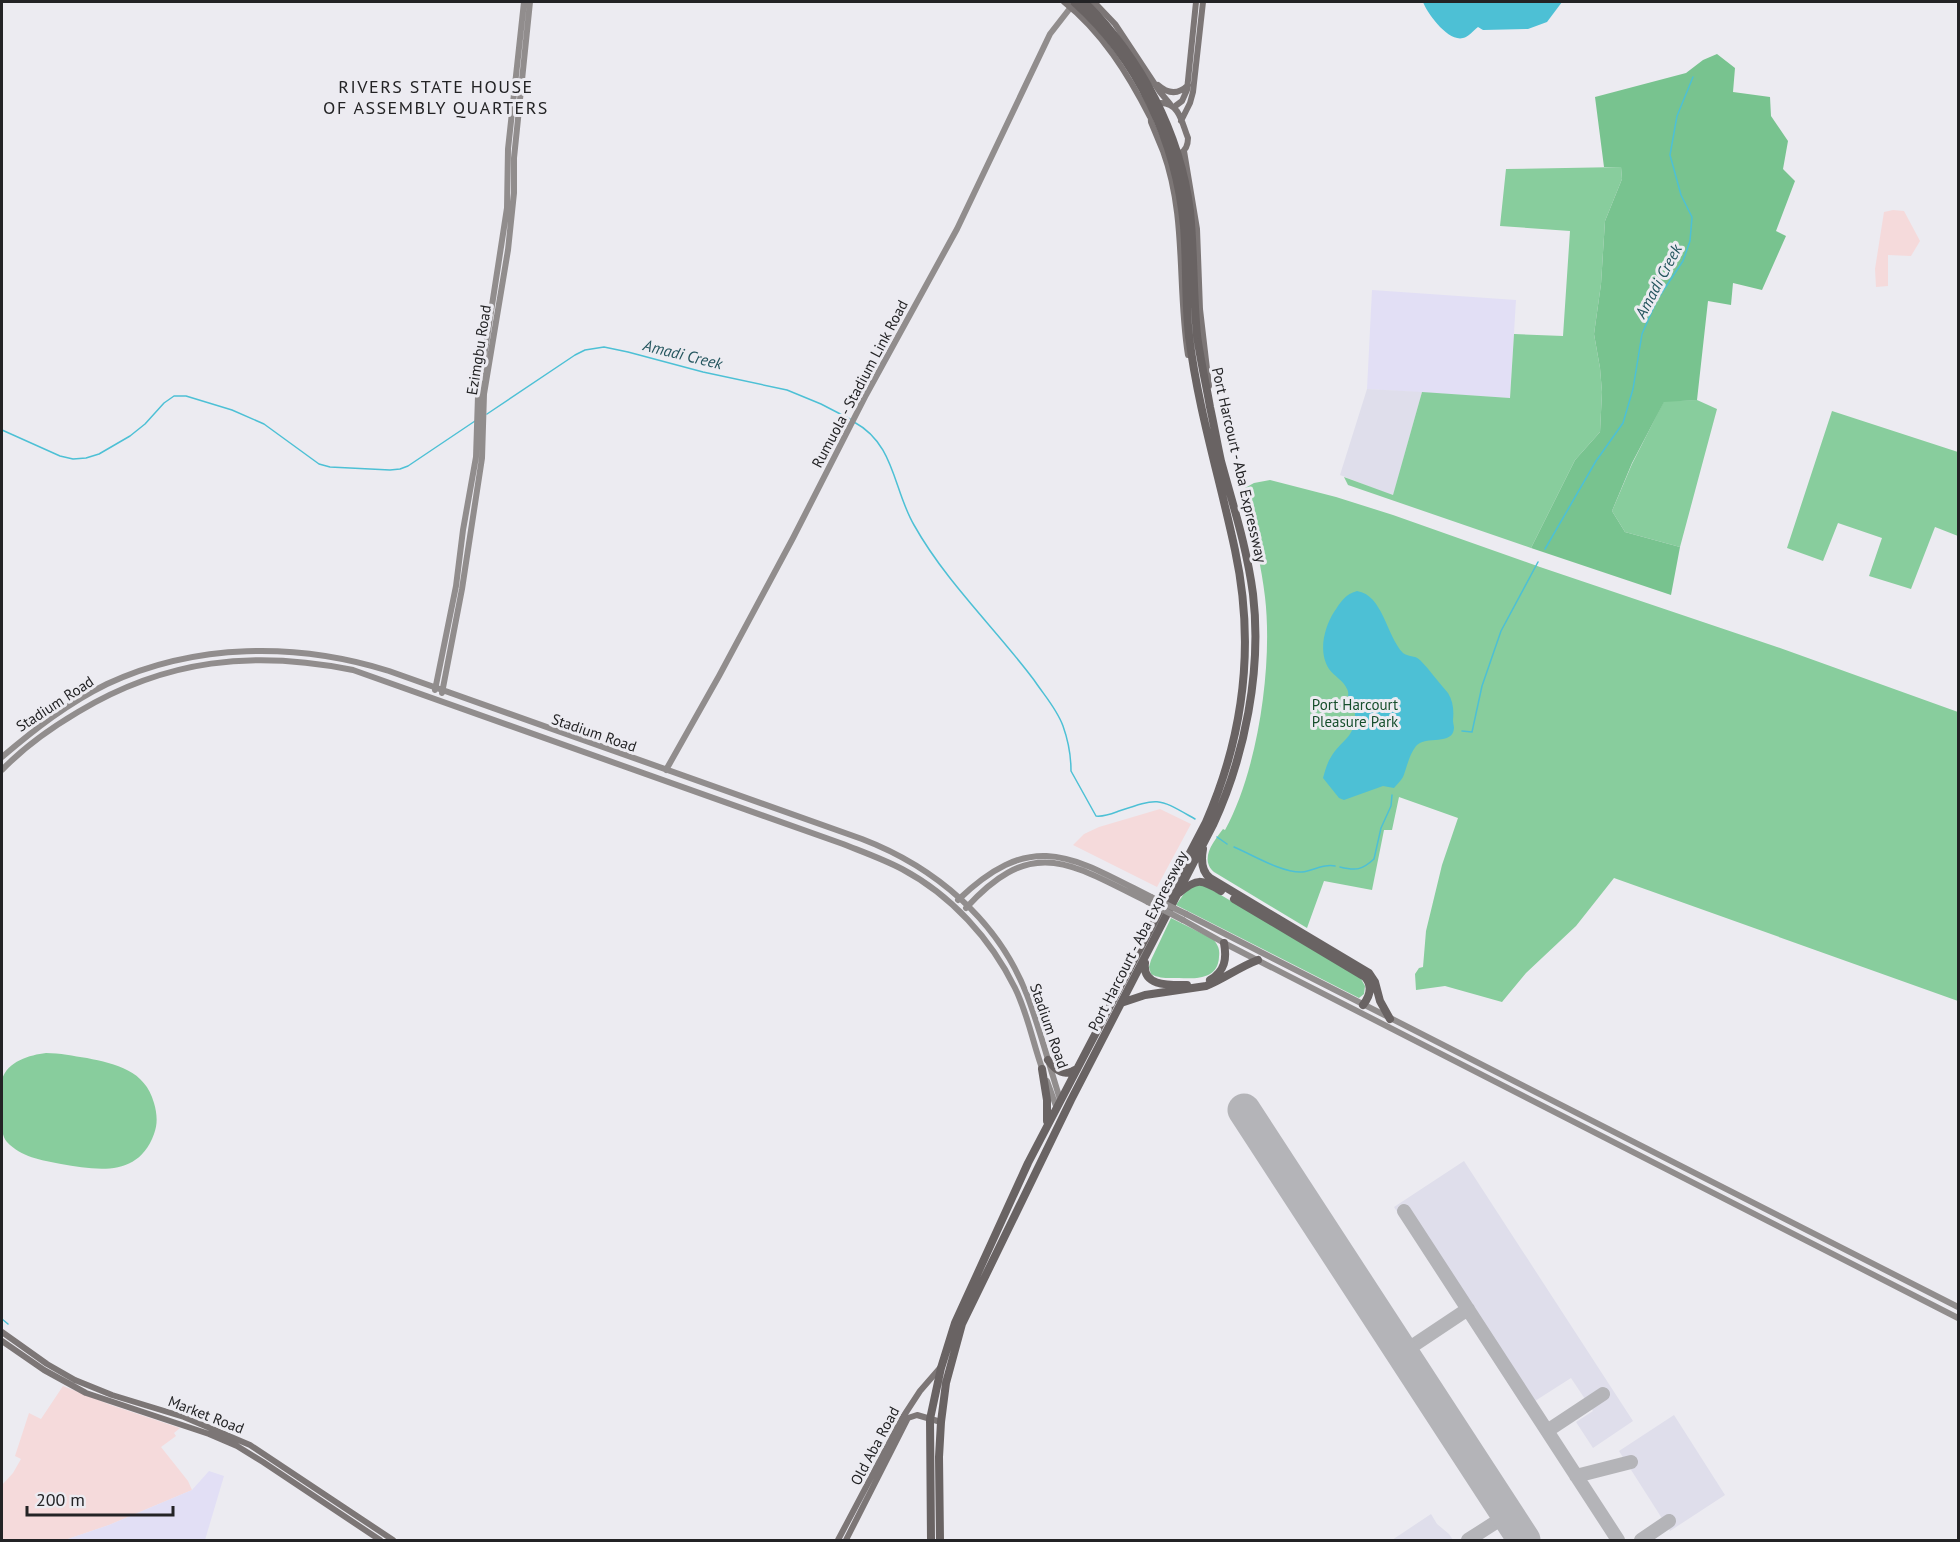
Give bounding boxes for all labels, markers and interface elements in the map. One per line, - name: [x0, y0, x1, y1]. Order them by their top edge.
- district label: RIVERS STATE HOUSE OF ASSEMBLY QUARTERS: [323, 75, 549, 119]
- water label: Amadi Creek: [1630, 240, 1686, 322]
- street label: Rumuola - Stadium Link Road: [807, 297, 912, 471]
- street label: Ezimgbu Road: [462, 304, 495, 396]
- water label: Amadi Creek: [640, 334, 725, 374]
- street label: Port Harcourt - Aba Expressway: [1208, 365, 1271, 564]
- street label: Stadium Road: [12, 671, 97, 736]
- park label: Port Harcourt Pleasure Park: [1312, 695, 1399, 731]
- street label: Stadium Road: [549, 709, 639, 756]
- street label: Port Harcourt - Aba Expressway: [1084, 847, 1191, 1034]
- street label: Stadium Road: [1026, 981, 1073, 1071]
- street label: Market Road: [165, 1391, 247, 1438]
- street label: Old Aba Road: [846, 1403, 903, 1488]
- scale bar: [27, 1479, 172, 1517]
- text: 200 m: [36, 1488, 85, 1511]

